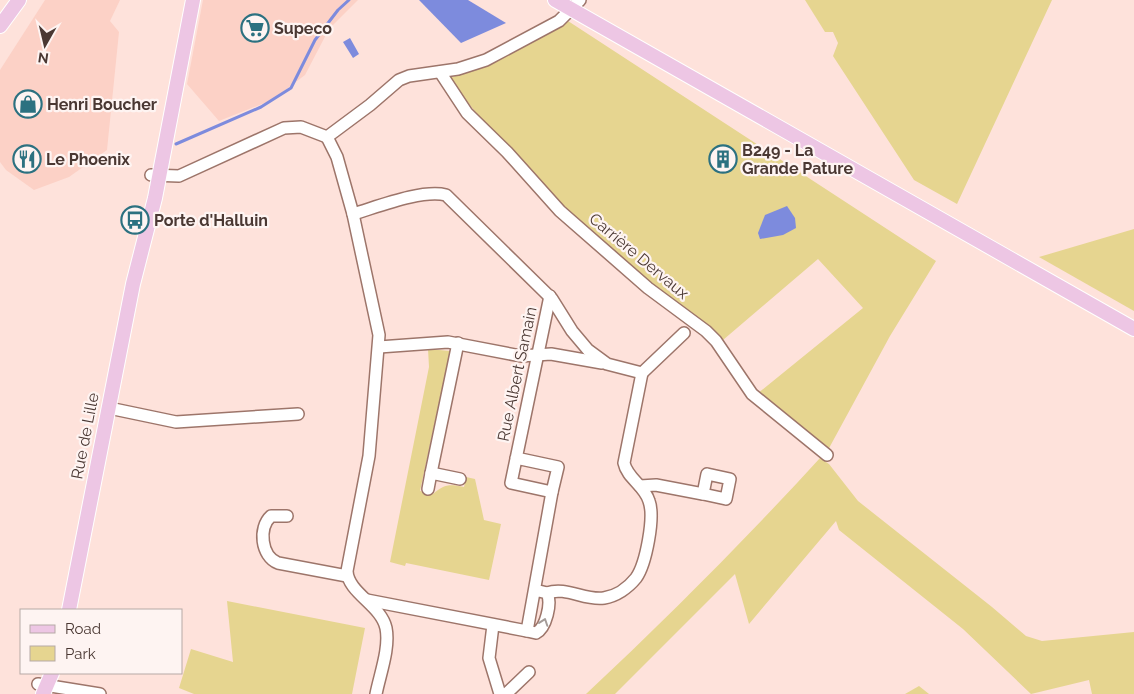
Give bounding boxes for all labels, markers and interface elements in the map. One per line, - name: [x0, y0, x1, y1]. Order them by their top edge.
- supermarket icon: Supeco: [240, 13, 270, 43]
- place label: Supeco: [274, 19, 332, 38]
- north arrow: [20, 20, 70, 70]
- text: N: [37, 49, 50, 67]
- shop icon: Henri Boucher: [13, 89, 43, 119]
- place label: Henri Boucher: [47, 95, 157, 114]
- place label: B249 - La Grande Pature: [742, 141, 853, 178]
- restaurant icon: Le Phoenix: [12, 144, 42, 174]
- building icon: B249 - La Grande Pature: [708, 144, 738, 174]
- place label: Le Phoenix: [46, 150, 130, 169]
- bus stop icon: Porte d'Halluin: [120, 205, 150, 235]
- street label: Carrière Dervaux: [586, 209, 692, 303]
- place label: Porte d'Halluin: [154, 211, 268, 230]
- street label: Rue Albert Samain: [493, 305, 541, 443]
- street label: Rue de Lille: [67, 391, 103, 481]
- legend: [20, 609, 182, 674]
- one-way arrow: [538, 618, 548, 627]
- text: Road: [65, 620, 101, 638]
- text: Park: [65, 645, 96, 663]

